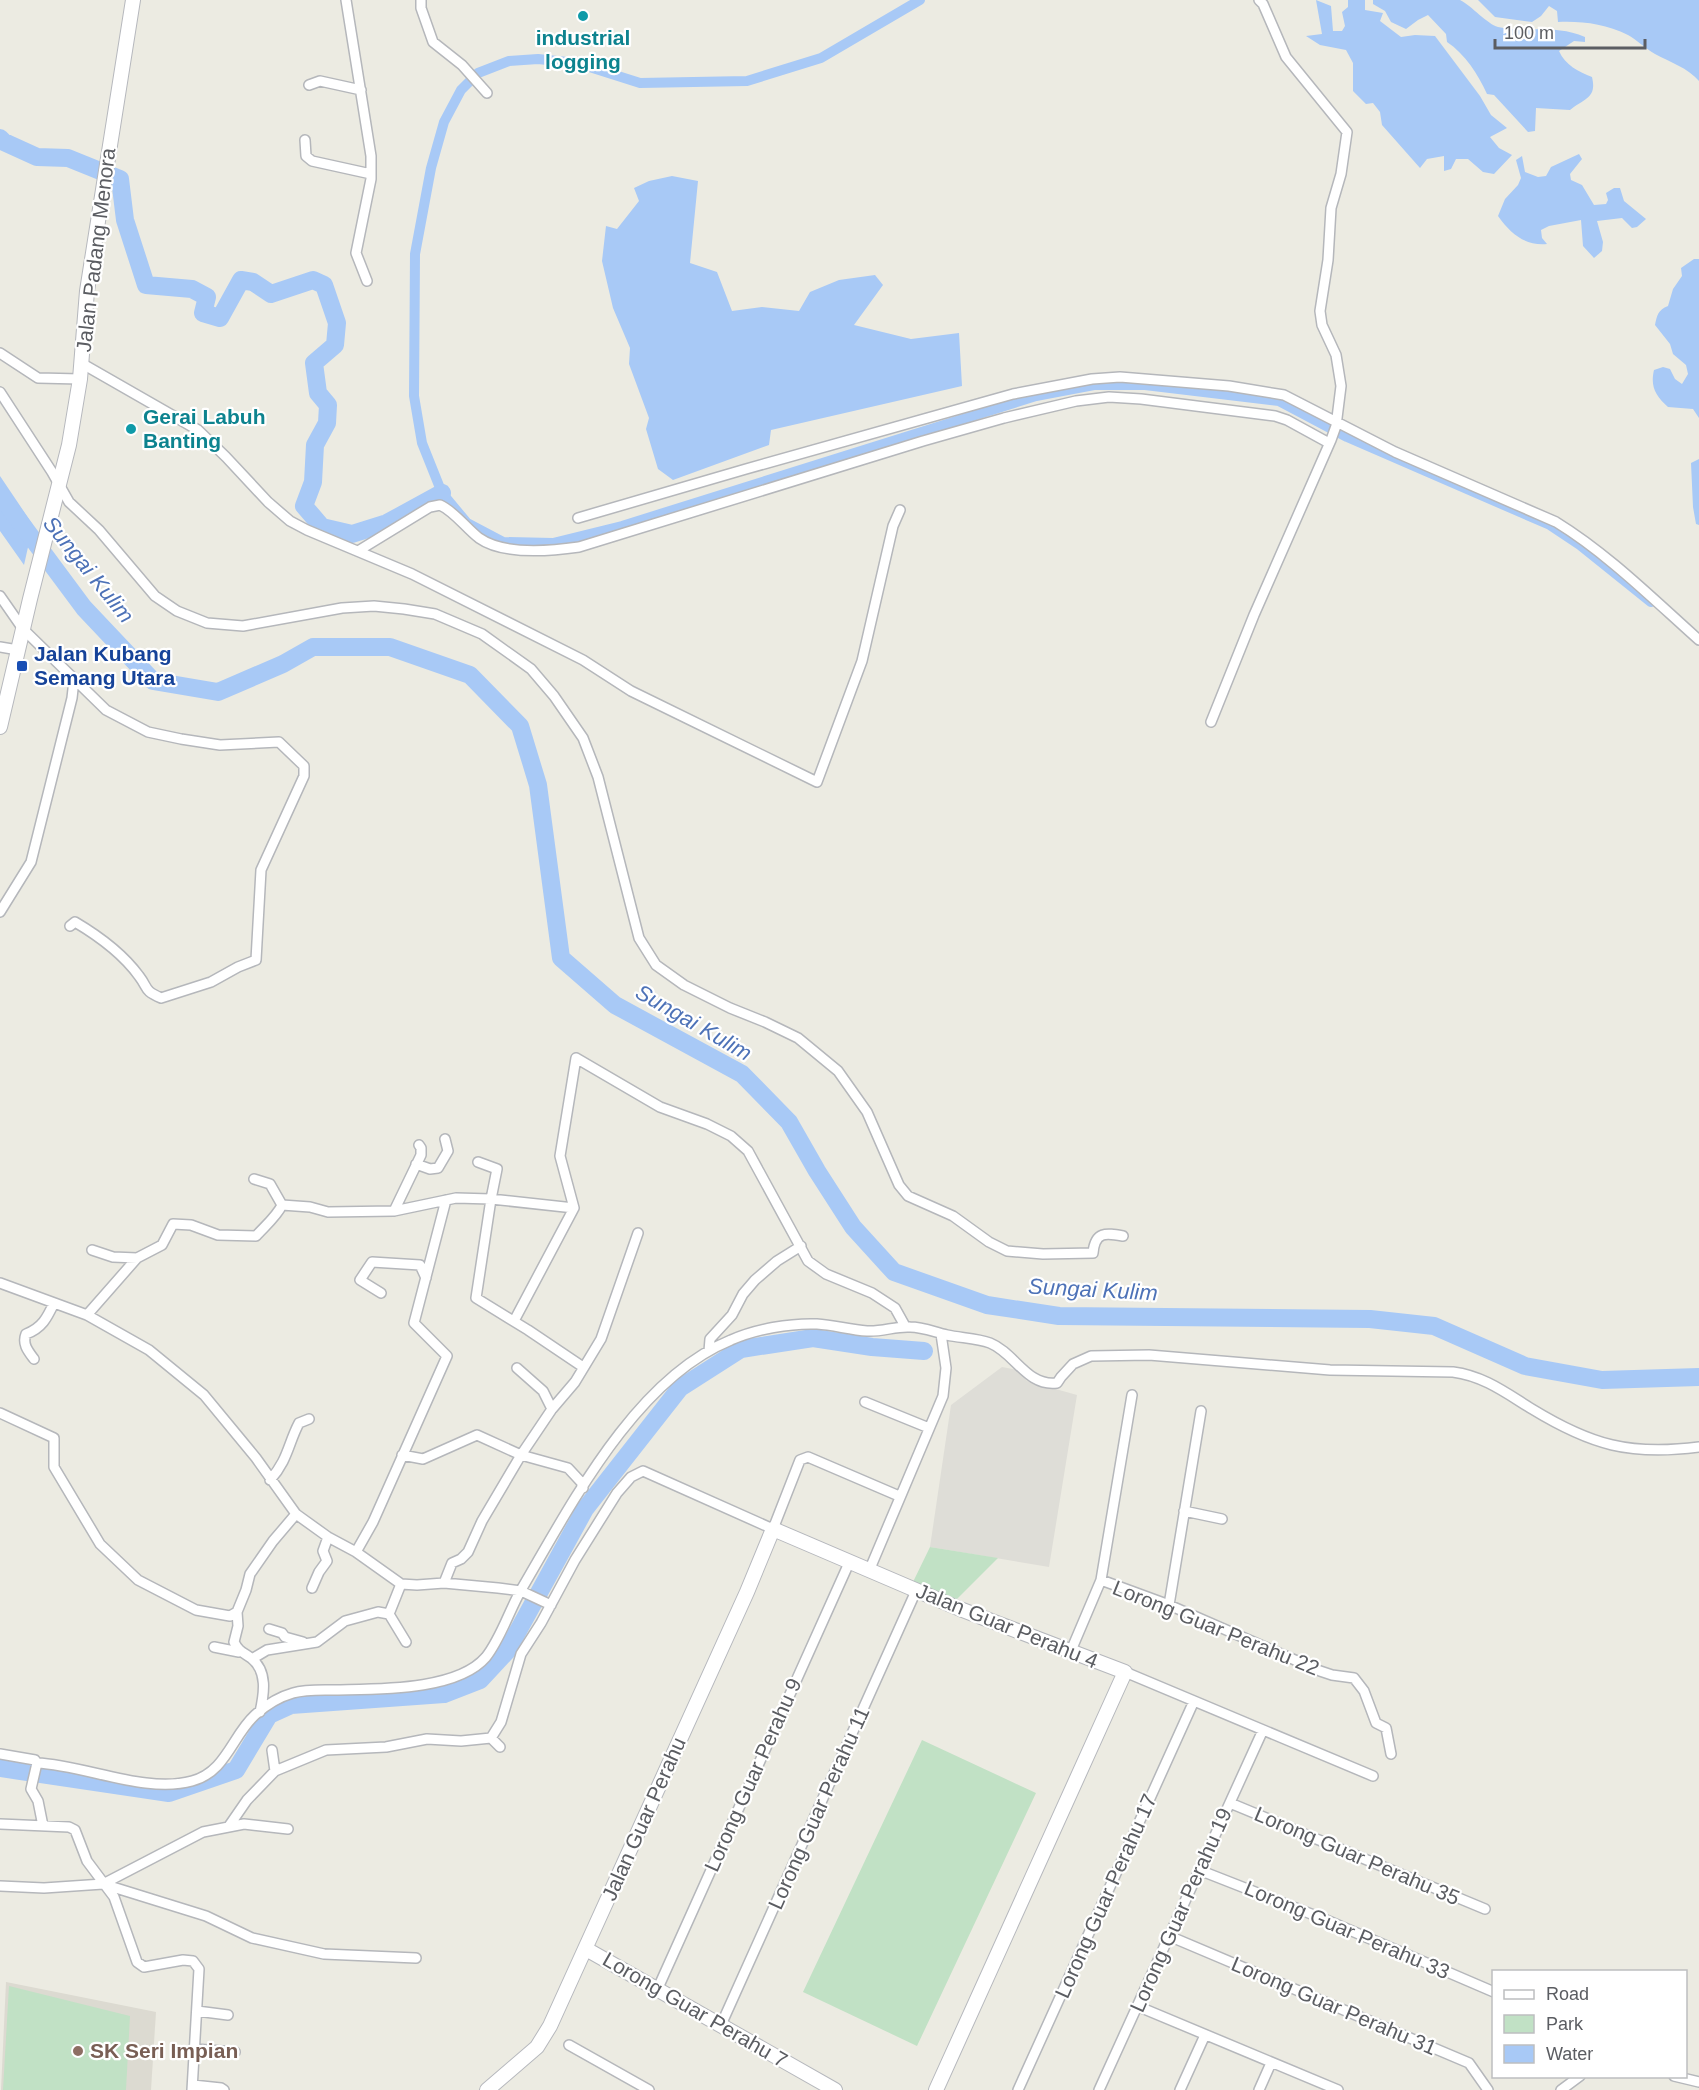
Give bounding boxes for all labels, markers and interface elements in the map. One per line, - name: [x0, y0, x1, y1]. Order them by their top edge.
- marker: industrial logging: [576, 9, 590, 23]
- scale bar: [1495, 12, 1645, 50]
- text: 100 m: [1504, 23, 1554, 43]
- place label: industrial logging: [536, 26, 630, 73]
- street label: Jalan Padang Menora: [72, 146, 119, 353]
- place label: Gerai Labuh Banting: [143, 405, 266, 452]
- marker: Gerai Labuh Banting: [124, 422, 138, 436]
- water label: Sungai Kulim: [38, 511, 139, 628]
- place label: Jalan Kubang Semang Utara: [34, 642, 176, 689]
- marker: Jalan Kubang Semang Utara: [15, 659, 29, 673]
- water label: Sungai Kulim: [631, 979, 756, 1066]
- water label: Sungai Kulim: [1028, 1274, 1158, 1305]
- street label: Lorong Guar Perahu 22: [1110, 1576, 1323, 1680]
- street label: Jalan Guar Perahu 4: [913, 1579, 1102, 1673]
- street label: Lorong Guar Perahu 9: [700, 1675, 806, 1875]
- street label: Lorong Guar Perahu 11: [763, 1703, 874, 1913]
- street label: Jalan Guar Perahu: [597, 1734, 690, 1904]
- street label: Lorong Guar Perahu 17: [1050, 1790, 1161, 2001]
- street label: Lorong Guar Perahu 35: [1251, 1802, 1463, 1909]
- street label: Lorong Guar Perahu 19: [1125, 1804, 1236, 2015]
- street label: Lorong Guar Perahu 33: [1241, 1876, 1453, 1983]
- street label: Lorong Guar Perahu 7: [599, 1947, 791, 2072]
- street label: Lorong Guar Perahu 31: [1228, 1952, 1440, 2059]
- legend: [1492, 1970, 1687, 2078]
- text: Road: [1546, 1984, 1589, 2004]
- text: Park: [1546, 2014, 1584, 2034]
- place label: SK Seri Impian: [90, 2039, 238, 2062]
- marker: SK Seri Impian: [71, 2044, 85, 2058]
- text: Water: [1546, 2044, 1593, 2064]

